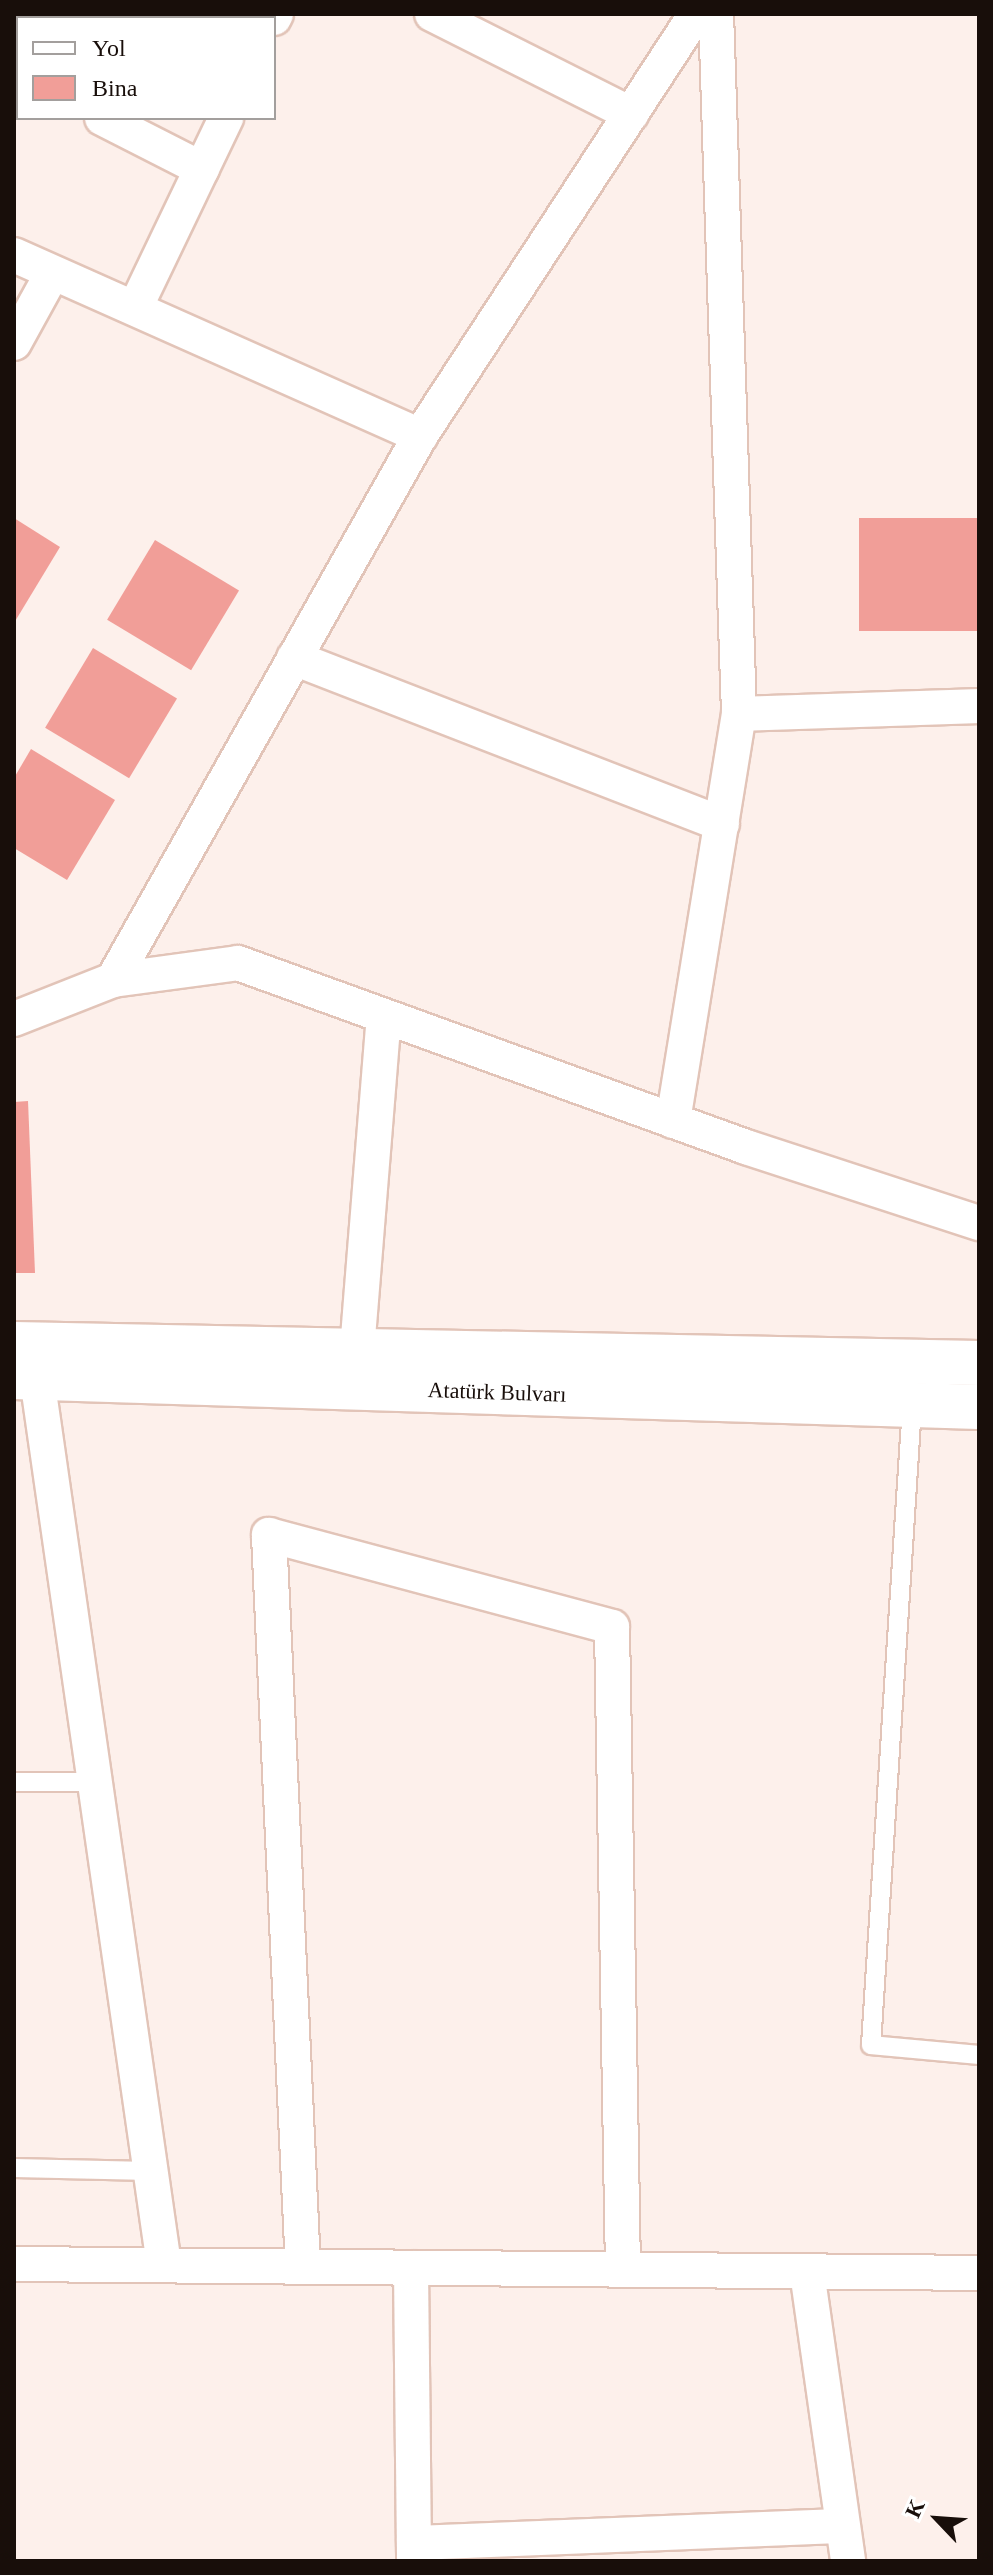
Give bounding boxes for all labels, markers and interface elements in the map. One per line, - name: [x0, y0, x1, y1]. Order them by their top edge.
- legend: [16, 16, 276, 120]
- text: Yol: [92, 35, 126, 61]
- text: Bina: [92, 75, 137, 101]
- street label: Atatürk Bulvarı: [427, 1376, 567, 1408]
- north arrow: [897, 2479, 977, 2559]
- text: K: [900, 2496, 930, 2522]

